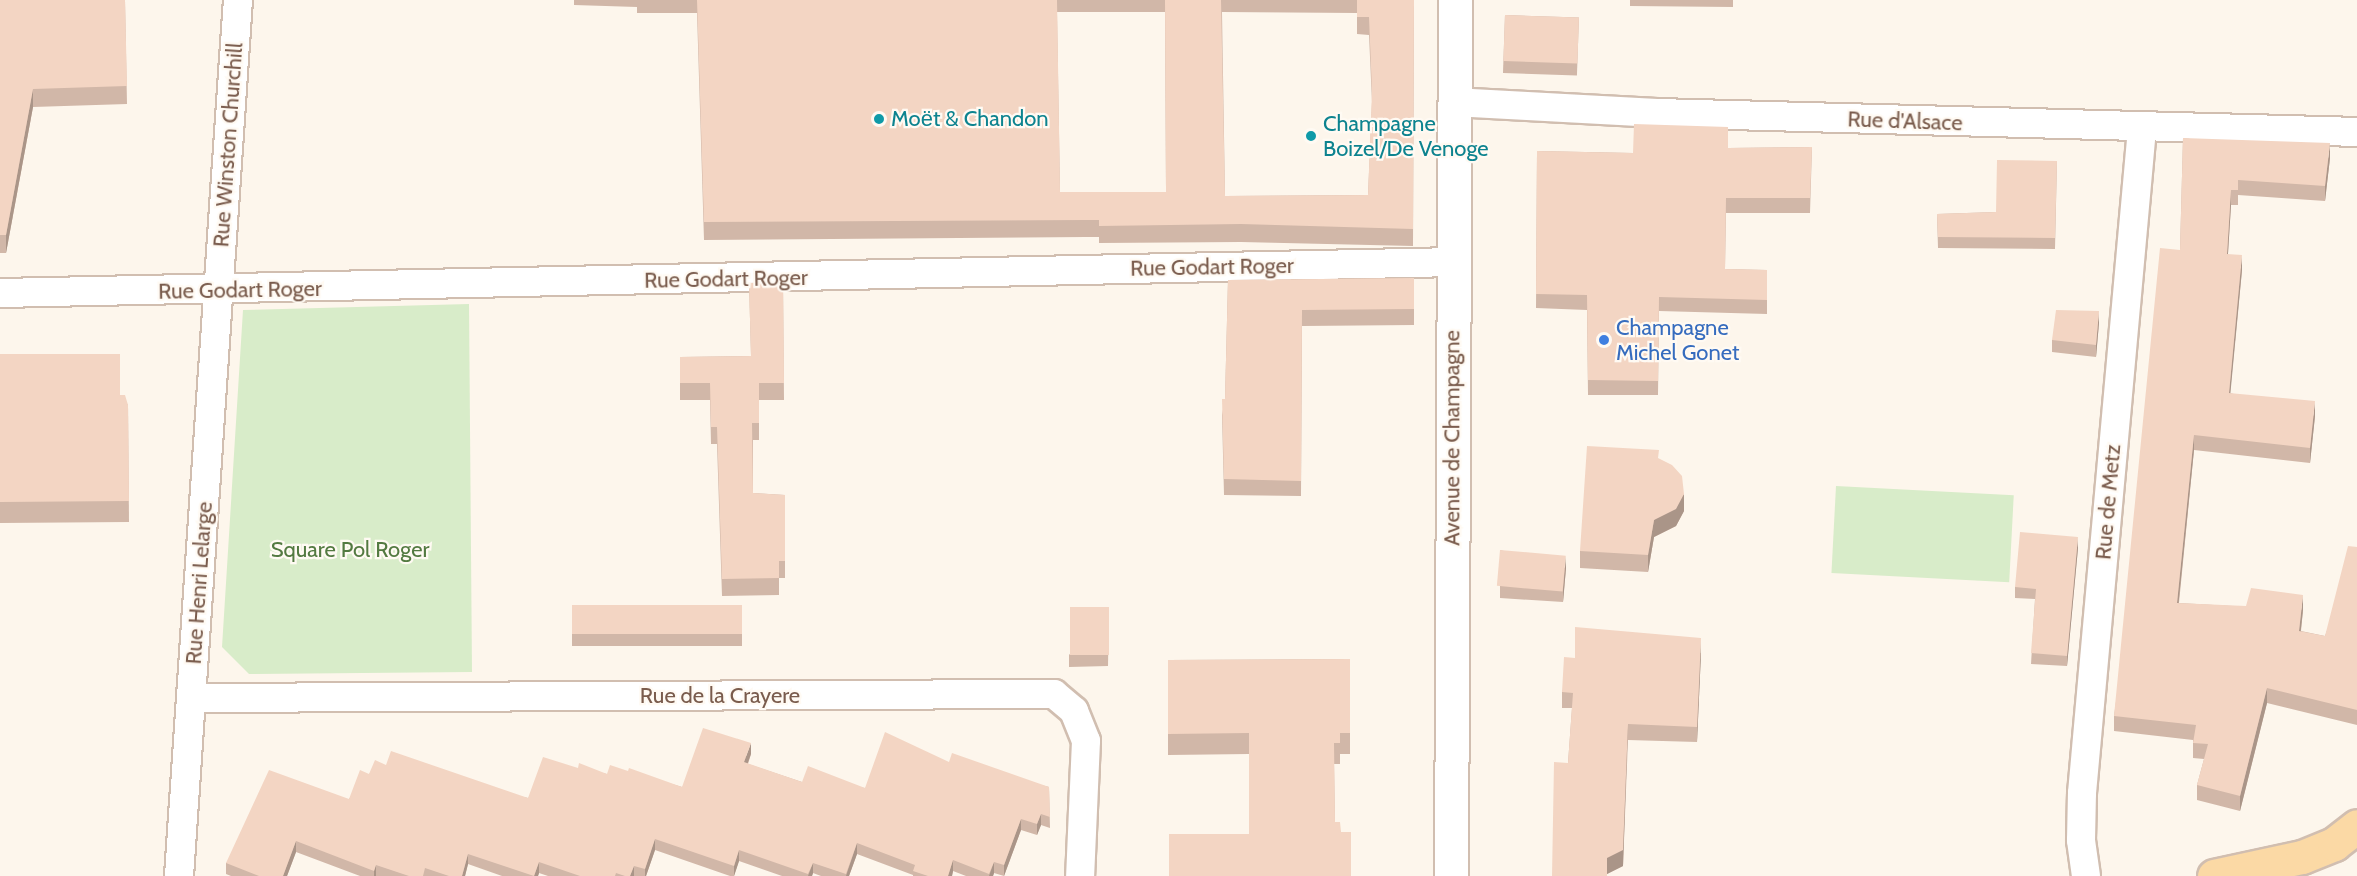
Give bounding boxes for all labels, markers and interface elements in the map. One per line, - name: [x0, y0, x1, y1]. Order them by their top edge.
- street label: Rue Winston Churchill: [208, 42, 248, 248]
- place label: Moёt & Chandon: [891, 106, 1049, 132]
- street label: Rue d'Alsace: [1847, 106, 1963, 136]
- place label: Champagne Boizel/De Venoge: [1323, 110, 1489, 162]
- marker: Moёt & Chandon: [872, 112, 886, 126]
- marker: Champagne Boizel/De Venoge: [1304, 129, 1318, 143]
- street label: Rue Godart Roger: [1130, 252, 1294, 282]
- street label: Rue Godart Roger: [644, 264, 808, 294]
- street label: Rue Godart Roger: [158, 275, 322, 305]
- place label: Champagne Michel Gonet: [1616, 314, 1739, 366]
- street label: Avenue de Champagne: [1439, 330, 1465, 546]
- marker: Champagne Michel Gonet: [1597, 333, 1611, 347]
- street label: Rue de Metz: [2090, 443, 2126, 561]
- street label: Rue Henri Lelarge: [180, 501, 218, 665]
- park label: Square Pol Roger: [271, 537, 429, 563]
- street label: Rue de la Crayere: [640, 683, 800, 709]

